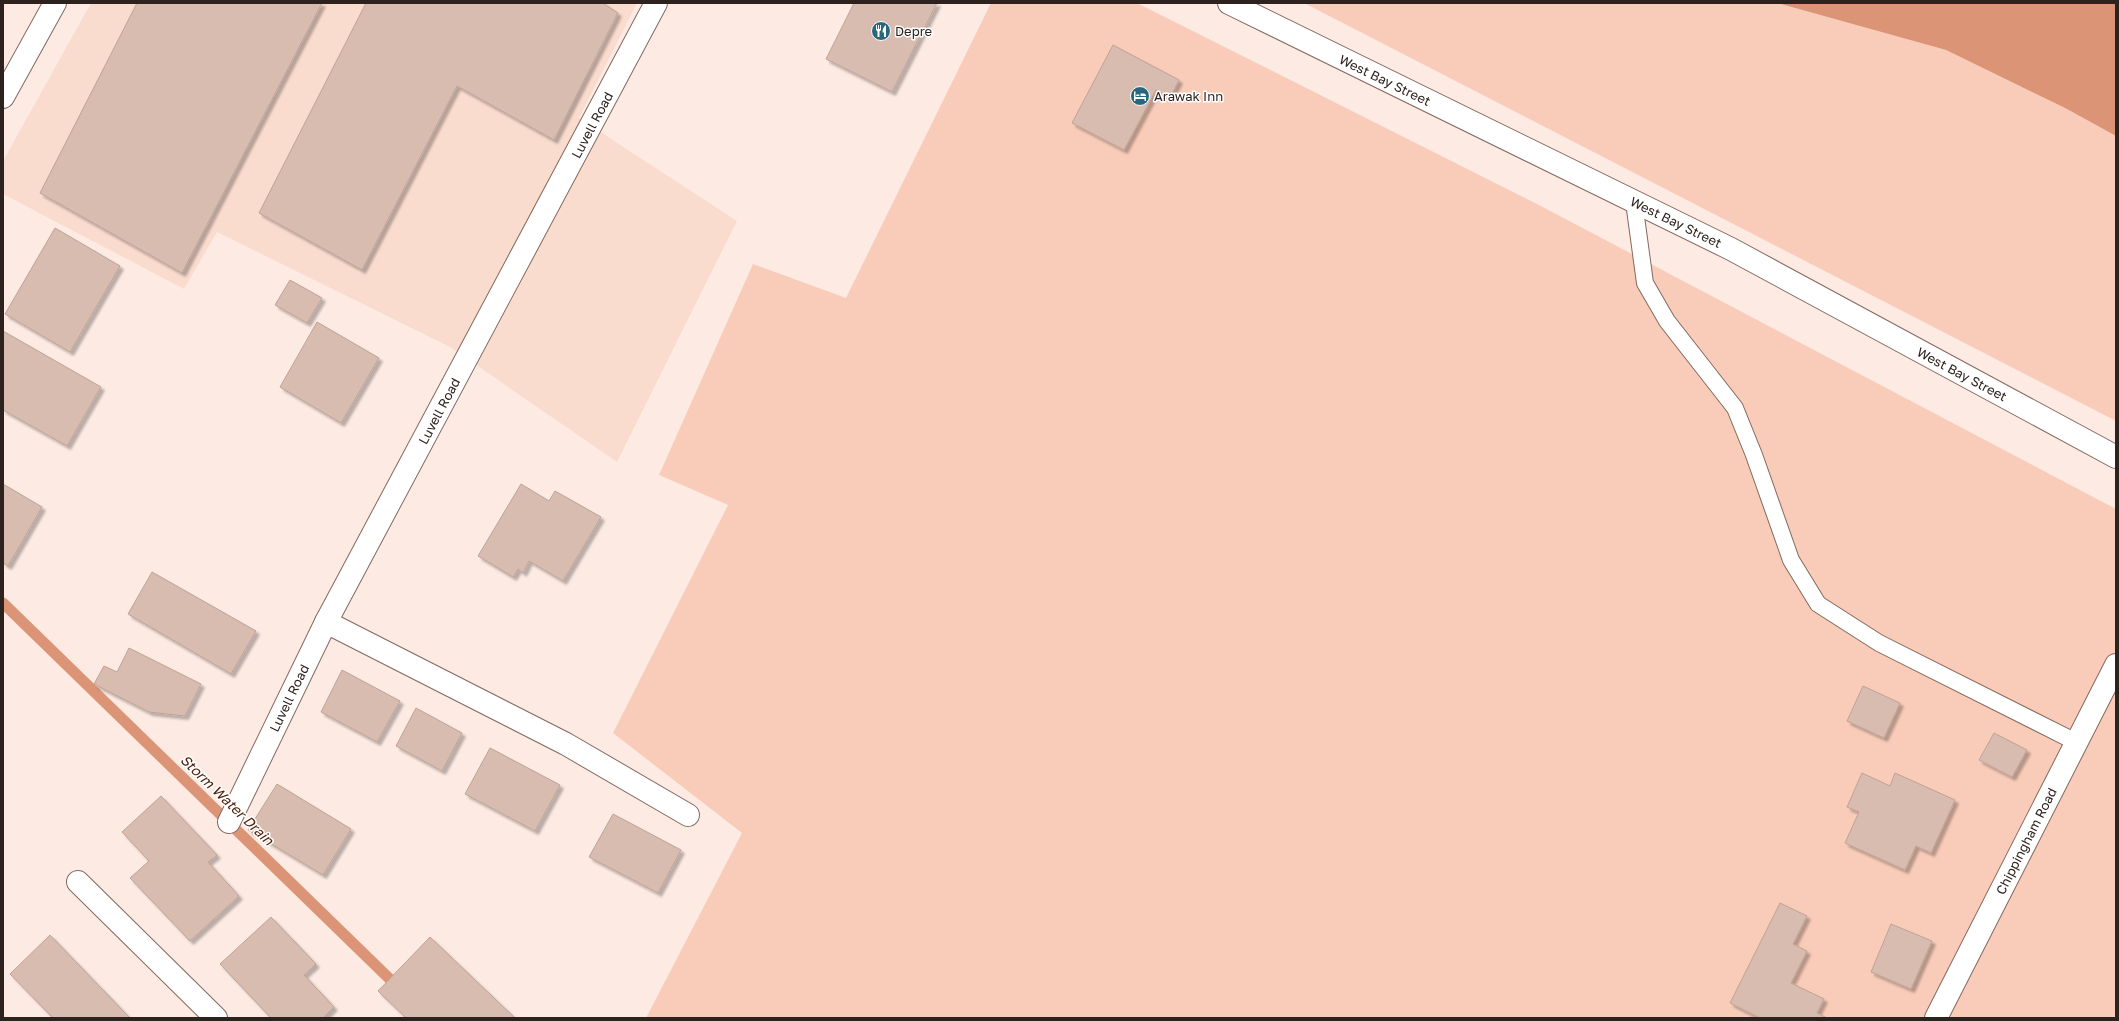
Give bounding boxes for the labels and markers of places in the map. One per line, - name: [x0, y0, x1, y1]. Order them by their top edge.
- restaurant icon: Depre: [870, 20, 892, 42]
- place label: Depre: [895, 23, 932, 39]
- hotel icon: Arawak Inn: [1129, 85, 1151, 107]
- place label: Arawak Inn: [1154, 88, 1223, 104]

